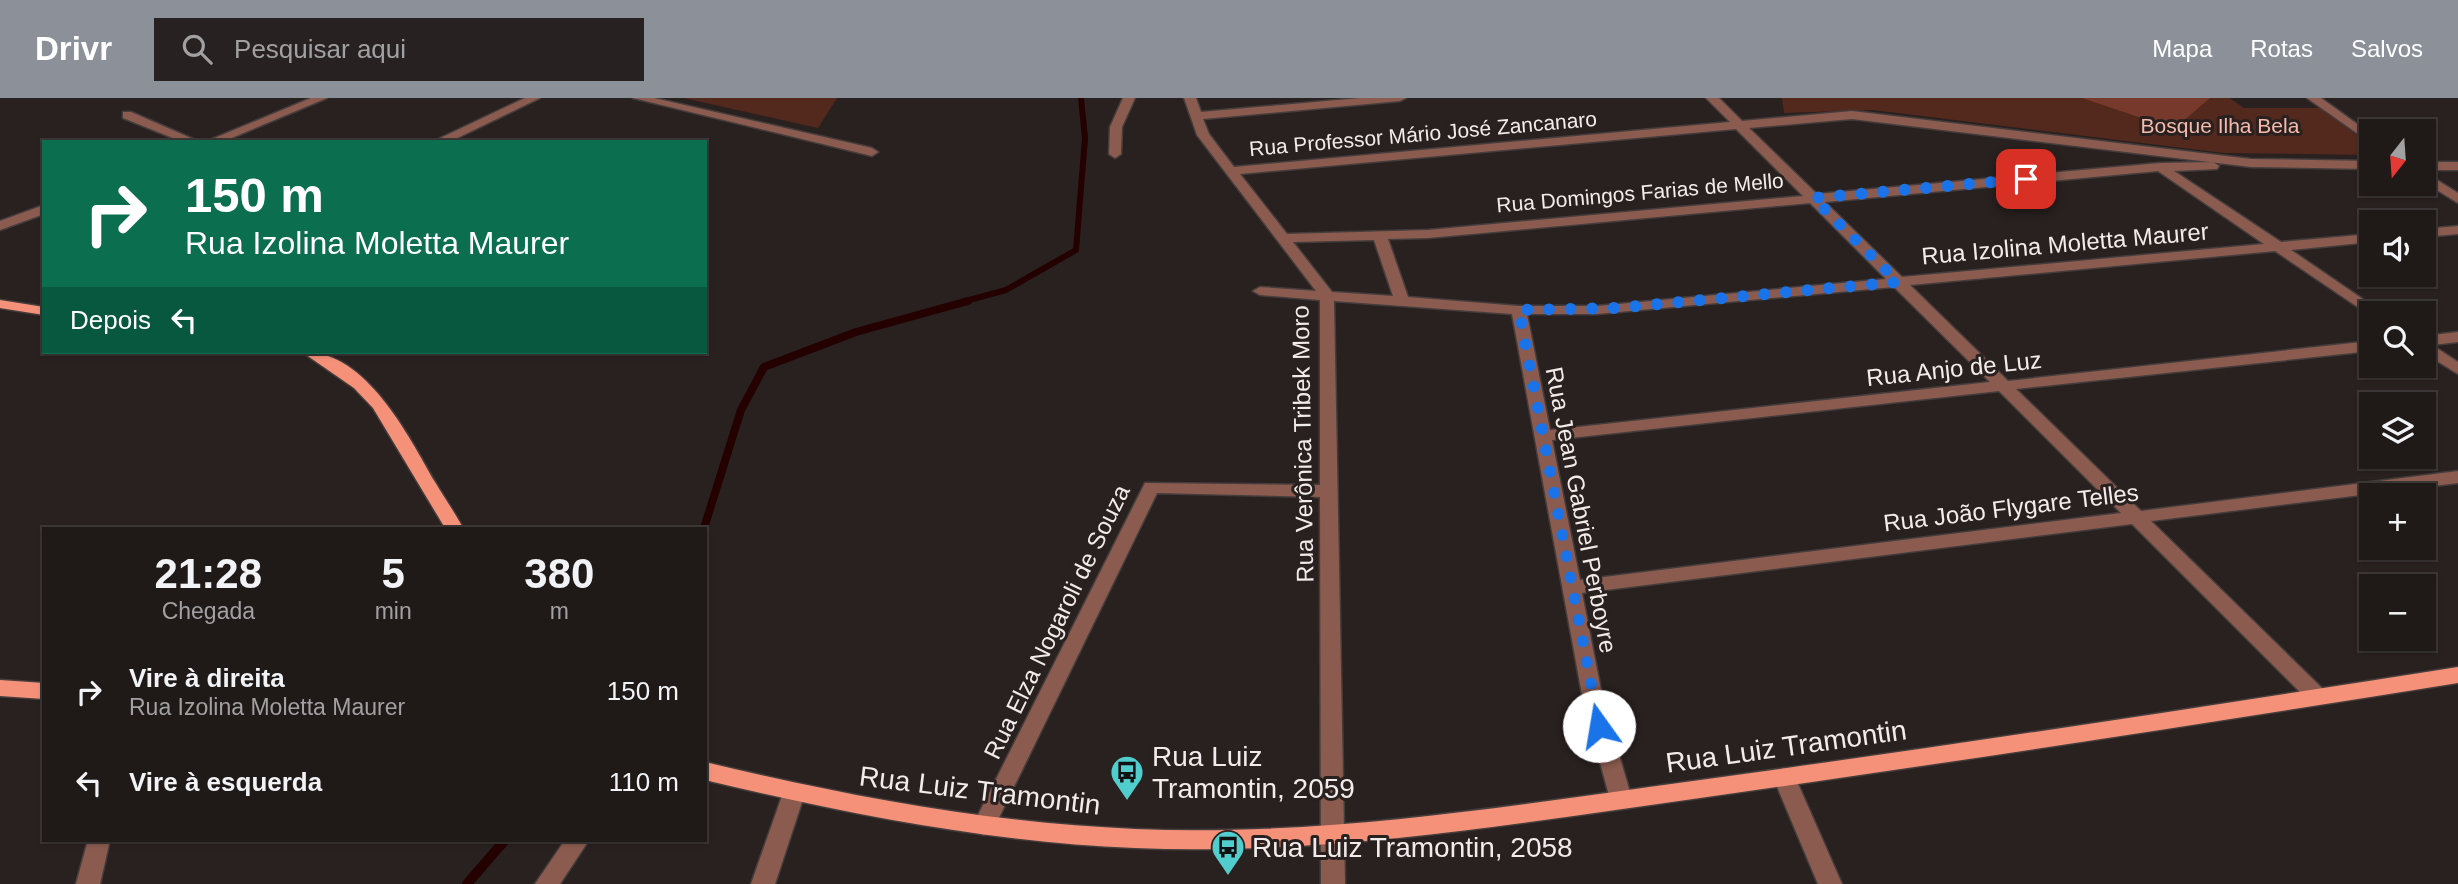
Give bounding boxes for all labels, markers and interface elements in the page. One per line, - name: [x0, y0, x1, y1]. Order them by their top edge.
- search box: [154, 18, 644, 81]
- text: Drivr: [35, 30, 112, 67]
- icon: search: [178, 30, 216, 68]
- text: Pesquisar aqui: [234, 34, 406, 64]
- text: Mapa: [2152, 35, 2212, 62]
- text: Rotas: [2250, 35, 2313, 62]
- text: Salvos: [2351, 35, 2423, 62]
- street label: Rua Professor Mário José Zancanaro: [1248, 107, 1598, 160]
- park label: Bosque Ilha Bela: [2141, 114, 2300, 137]
- north arrow: [2359, 119, 2436, 196]
- map controls: [2359, 119, 2436, 651]
- pin: [1996, 149, 2056, 209]
- icon: arrive: [2007, 160, 2045, 198]
- icon: right: [70, 168, 161, 259]
- text: 150 m: [185, 168, 324, 222]
- street label: Rua Domingos Farias de Mello: [1495, 168, 1785, 217]
- button: sound: [2359, 210, 2436, 287]
- street label: Rua Izolina Moletta Maurer: [1920, 217, 2210, 270]
- text: Rua Izolina Moletta Maurer: [185, 225, 569, 261]
- icon: left: [165, 301, 203, 339]
- button: search: [2359, 301, 2436, 378]
- text: Depois: [70, 305, 151, 335]
- street label: Rua Verônica Tribek Moro: [1287, 305, 1318, 583]
- street label: Rua Anjo de Luz: [1865, 346, 2043, 391]
- street label: Rua Jean Gabriel Perboyre: [1540, 365, 1622, 655]
- button: layers: [2359, 392, 2436, 469]
- street label: Rua João Flygare Telles: [1882, 478, 2140, 537]
- street label: Rua Elza Nogaroli de Souza: [978, 480, 1135, 763]
- button: +: [2359, 483, 2436, 560]
- text: 21:28: [155, 550, 262, 597]
- text: 5: [381, 550, 405, 597]
- text: 380: [524, 550, 594, 597]
- button: −: [2359, 574, 2436, 651]
- text: Chegada: [162, 598, 255, 624]
- text: min: [375, 598, 412, 624]
- text: m: [550, 598, 569, 624]
- text: Vire à direita: [129, 663, 285, 693]
- icon: right: [70, 673, 108, 711]
- text: 150 m: [607, 676, 679, 706]
- position arrow: [1562, 689, 1636, 763]
- text: Rua Izolina Moletta Maurer: [129, 694, 405, 720]
- street label: Rua Luiz Tramontin: [1664, 714, 1908, 779]
- place label: Rua Luiz Tramontin, 2059: [1152, 741, 1355, 804]
- bus stop icon: Rua Luiz Tramontin, 2059: [1108, 753, 1146, 802]
- street label: Rua Luiz Tramontin: [858, 760, 1102, 821]
- icon: left: [70, 764, 108, 802]
- text: Vire à esquerda: [129, 767, 322, 797]
- text: 110 m: [609, 767, 679, 797]
- bus stop icon: Rua Luiz Tramontin, 2058: [1209, 828, 1247, 877]
- place label: Rua Luiz Tramontin, 2058: [1252, 832, 1573, 863]

